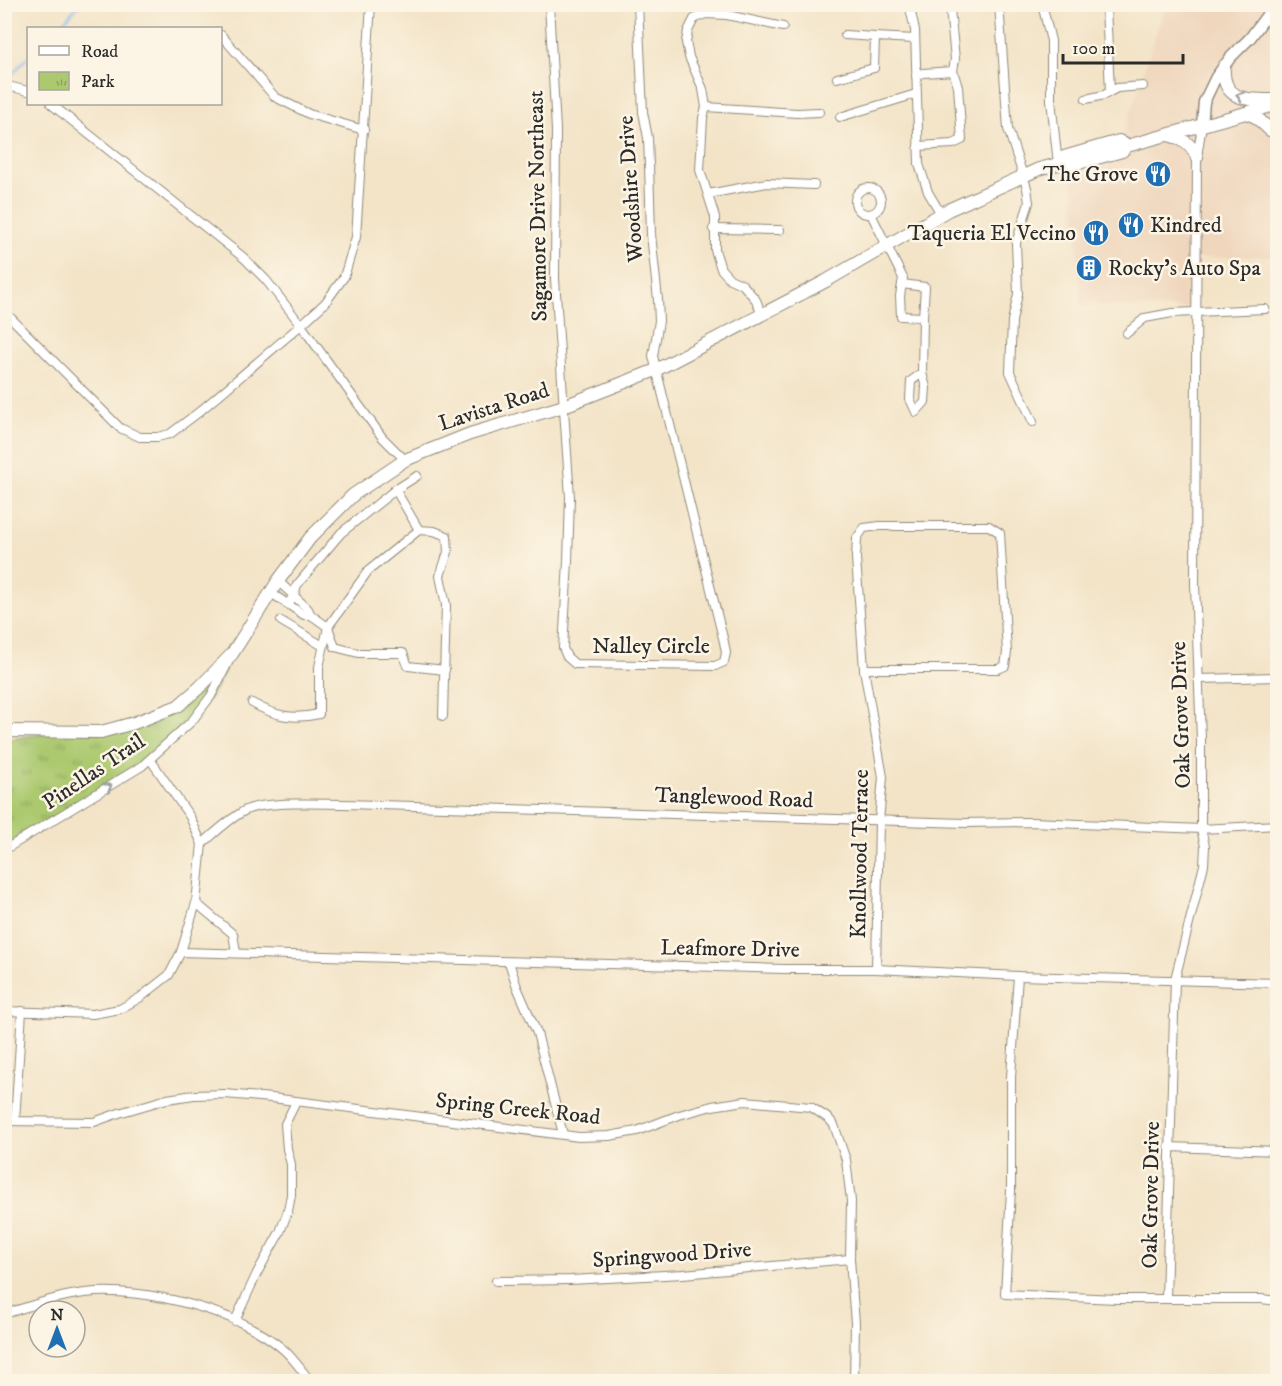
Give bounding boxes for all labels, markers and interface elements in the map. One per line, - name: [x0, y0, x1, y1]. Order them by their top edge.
- legend: [27, 27, 222, 105]
- scale bar: [1063, 27, 1183, 65]
- text: 100 m: [1072, 38, 1115, 60]
- text: Road: [81, 41, 118, 63]
- text: Park: [81, 71, 115, 93]
- street label: Sagamore Drive Northeast: [522, 90, 554, 322]
- one-way arrow: [1236, 90, 1246, 103]
- street label: Woodshire Drive: [612, 115, 650, 264]
- restaurant icon: The Grove: [1143, 159, 1173, 189]
- place label: The Grove: [1043, 161, 1138, 188]
- restaurant icon: Kindred: [1116, 210, 1146, 240]
- place label: Kindred: [1150, 212, 1222, 239]
- restaurant icon: Taqueria El Vecino: [1081, 218, 1111, 248]
- place label: Taqueria El Vecino: [907, 220, 1076, 247]
- building icon: Rocky's Auto Spa: [1074, 253, 1104, 283]
- place label: Rocky's Auto Spa: [1108, 255, 1261, 282]
- street label: Lavista Road: [435, 376, 553, 438]
- street label: Nalley Circle: [592, 633, 710, 660]
- street label: Oak Grove Drive: [1165, 641, 1197, 789]
- street label: Pinellas Trail: [38, 728, 151, 816]
- street label: Knollwood Terrace: [845, 769, 875, 939]
- street label: Tanglewood Road: [654, 782, 814, 814]
- one-way arrow: [102, 784, 113, 795]
- street label: Leafmore Drive: [660, 934, 800, 964]
- street label: Spring Creek Road: [434, 1087, 602, 1131]
- street label: Oak Grove Drive: [1136, 1121, 1166, 1269]
- street label: Springwood Drive: [592, 1236, 752, 1274]
- north arrow: [27, 1299, 87, 1359]
- text: N: [50, 1305, 64, 1325]

